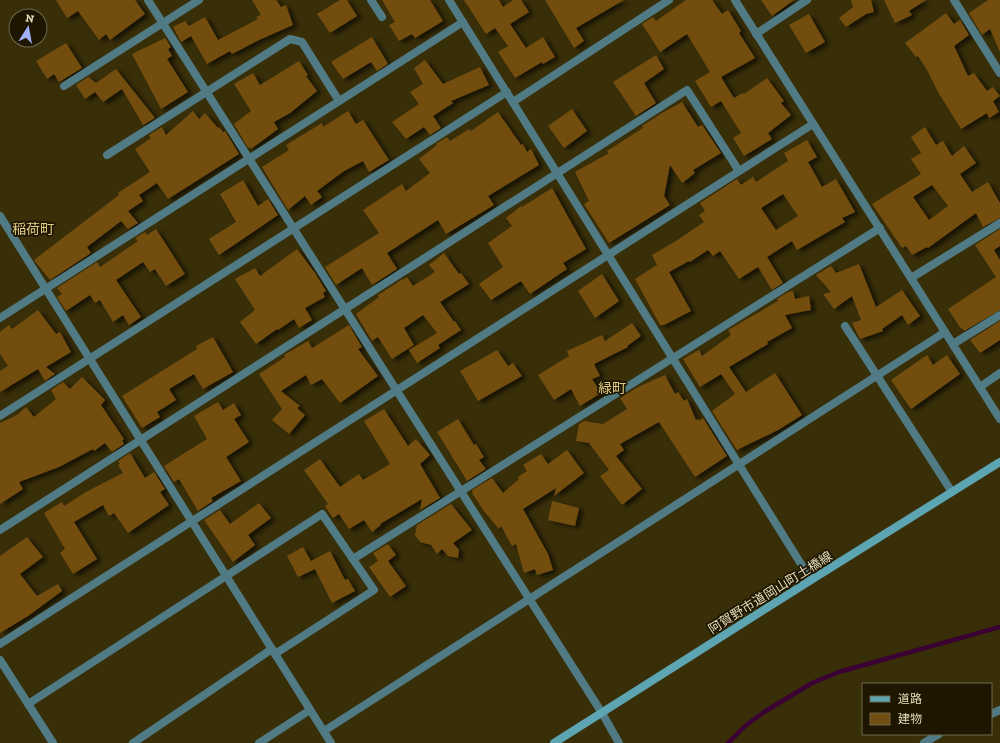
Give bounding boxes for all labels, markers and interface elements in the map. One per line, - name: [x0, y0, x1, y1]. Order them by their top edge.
- north arrow: [8, 8, 48, 48]
- text: N: [24, 11, 36, 26]
- district label: 稲荷町: [12, 221, 54, 238]
- district label: 緑町: [598, 380, 626, 397]
- street label: 阿賀野市道岡山町土橋線: [706, 548, 835, 637]
- legend: [862, 683, 992, 735]
- text: 道路: [898, 692, 922, 706]
- text: 建物: [898, 712, 922, 726]

